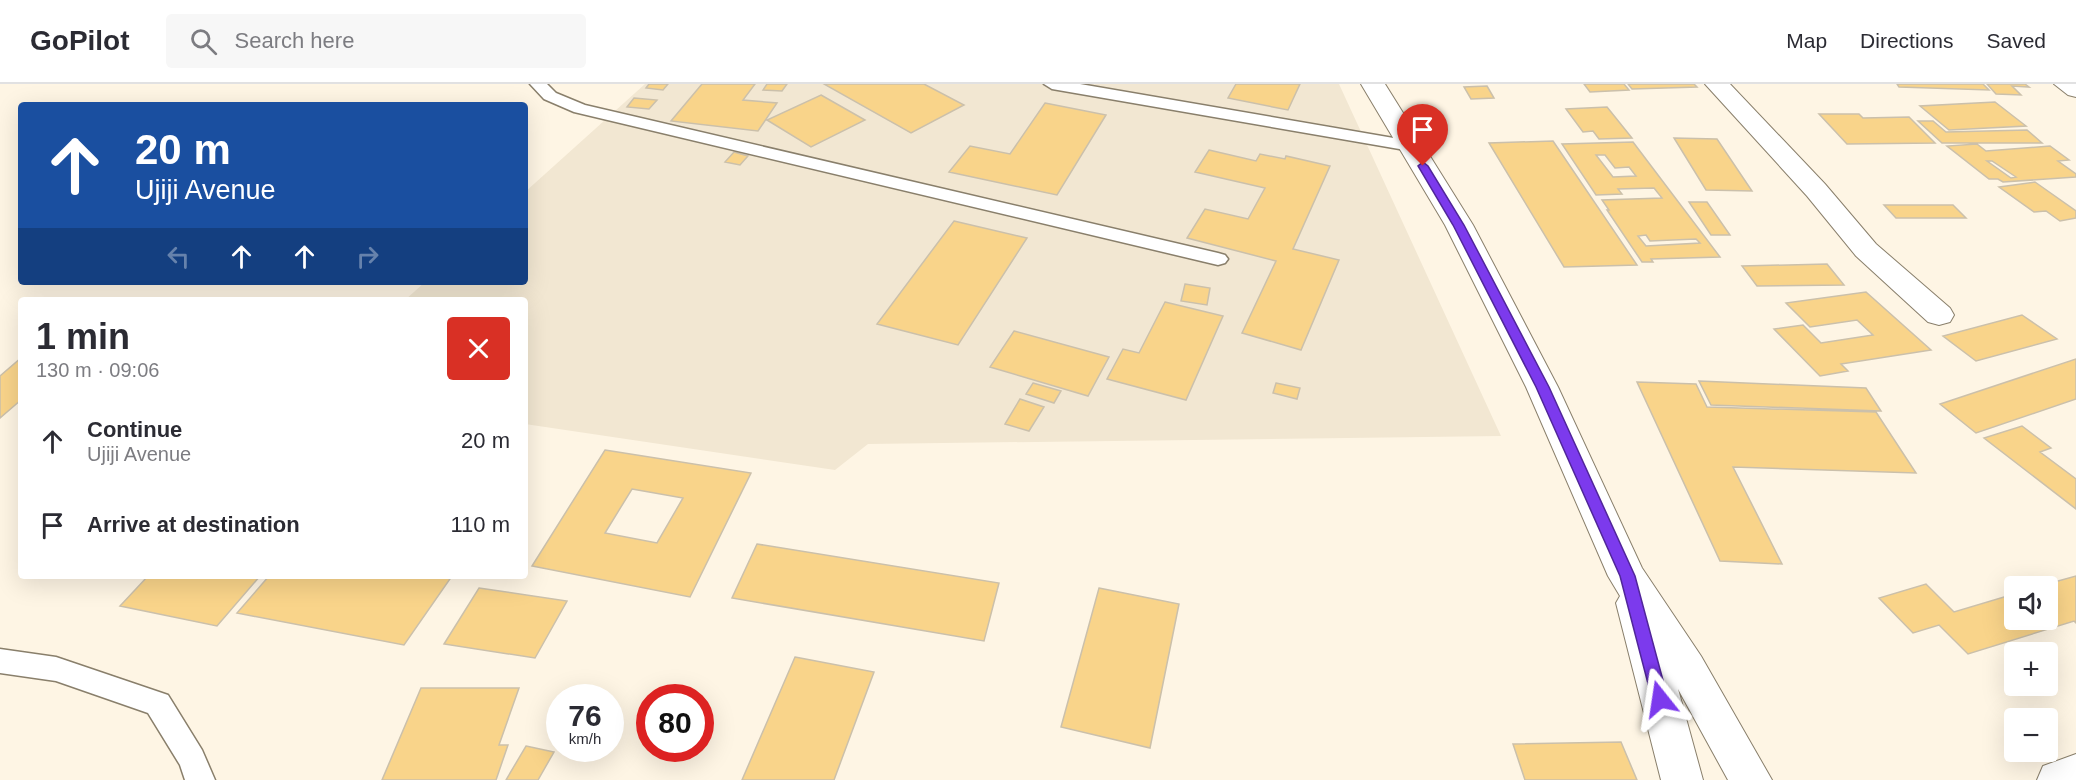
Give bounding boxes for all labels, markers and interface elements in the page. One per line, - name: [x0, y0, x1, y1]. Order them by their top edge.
- search box: [166, 14, 586, 68]
- text: GoPilot: [30, 25, 130, 56]
- icon: search: [187, 25, 220, 58]
- text: Search here: [235, 28, 354, 53]
- text: Map: [1786, 29, 1827, 52]
- text: Directions: [1860, 29, 1953, 52]
- text: Saved: [1986, 29, 2046, 52]
- pin: [1397, 104, 1448, 166]
- icon: arrive: [1406, 113, 1439, 146]
- icon: ahead: [36, 126, 114, 204]
- text: 20 m: [135, 126, 231, 173]
- text: Ujiji Avenue: [135, 175, 276, 205]
- icon: left: [162, 240, 195, 273]
- icon: ahead: [225, 240, 258, 273]
- icon: ahead: [288, 240, 321, 273]
- icon: right: [351, 240, 384, 273]
- text: 1 min: [36, 316, 130, 357]
- button: close: [447, 317, 510, 380]
- text: 130 m · 09:06: [36, 359, 159, 381]
- text: Continue: [87, 417, 182, 442]
- icon: ahead: [36, 425, 69, 458]
- text: 20 m: [461, 428, 510, 453]
- text: Ujiji Avenue: [87, 443, 191, 465]
- icon: arrive: [36, 509, 69, 542]
- text: Arrive at destination: [87, 512, 300, 537]
- text: 110 m: [450, 512, 510, 537]
- map controls: [2004, 576, 2058, 762]
- button: sound: [2004, 576, 2058, 630]
- button: +: [2004, 642, 2058, 696]
- position arrow: [1628, 667, 1692, 731]
- speed limit sign: 80: [636, 684, 714, 762]
- text: 76: [568, 699, 602, 732]
- button: −: [2004, 708, 2058, 762]
- text: km/h: [569, 730, 601, 747]

